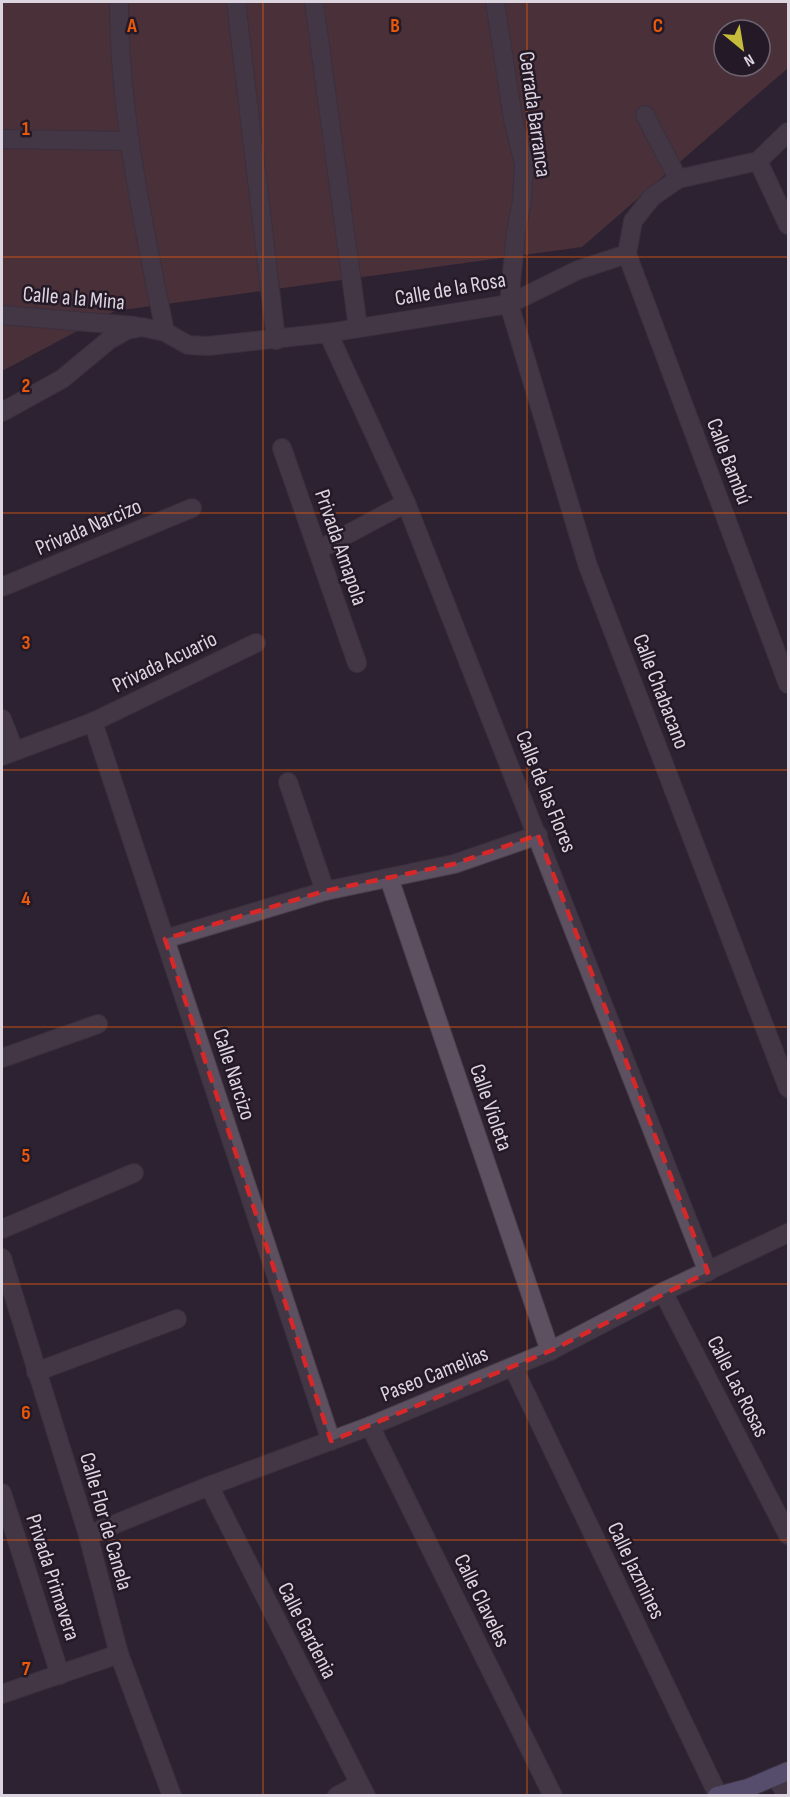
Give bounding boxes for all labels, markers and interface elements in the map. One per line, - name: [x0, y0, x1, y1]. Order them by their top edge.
- text: A: [126, 14, 137, 38]
- text: B: [390, 14, 400, 38]
- text: C: [653, 14, 663, 38]
- north arrow: [712, 18, 772, 78]
- text: N: [740, 49, 757, 70]
- street label: Cerrada Barranca: [512, 50, 557, 179]
- text: 1: [22, 117, 30, 141]
- street label: Calle de la Rosa: [393, 266, 508, 313]
- street label: Calle a la Mina: [22, 281, 126, 316]
- text: 2: [22, 374, 30, 398]
- street label: Calle Bambú: [700, 415, 757, 508]
- street label: Privada Amapola: [308, 486, 373, 609]
- street label: Privada Narcizo: [31, 493, 146, 562]
- street label: Privada Acuario: [108, 625, 221, 699]
- street label: Calle Chabacano: [626, 630, 695, 753]
- text: 3: [22, 631, 31, 655]
- street label: Calle de las Flores: [509, 727, 582, 857]
- text: 4: [21, 887, 31, 911]
- street label: Calle Narcizo: [206, 1025, 261, 1124]
- street label: Calle Violeta: [463, 1060, 518, 1155]
- text: 5: [22, 1144, 31, 1168]
- street label: Calle Las Rosas: [701, 1331, 775, 1442]
- street label: Paseo Camelias: [377, 1341, 492, 1408]
- text: 6: [21, 1401, 31, 1425]
- street label: Calle Flor de Canela: [73, 1450, 138, 1593]
- street label: Privada Primavera: [19, 1511, 86, 1644]
- street label: Calle Jazmines: [601, 1518, 671, 1624]
- street label: Calle Claveles: [448, 1550, 516, 1652]
- street label: Calle Gardenia: [271, 1578, 342, 1683]
- text: 7: [22, 1657, 31, 1681]

